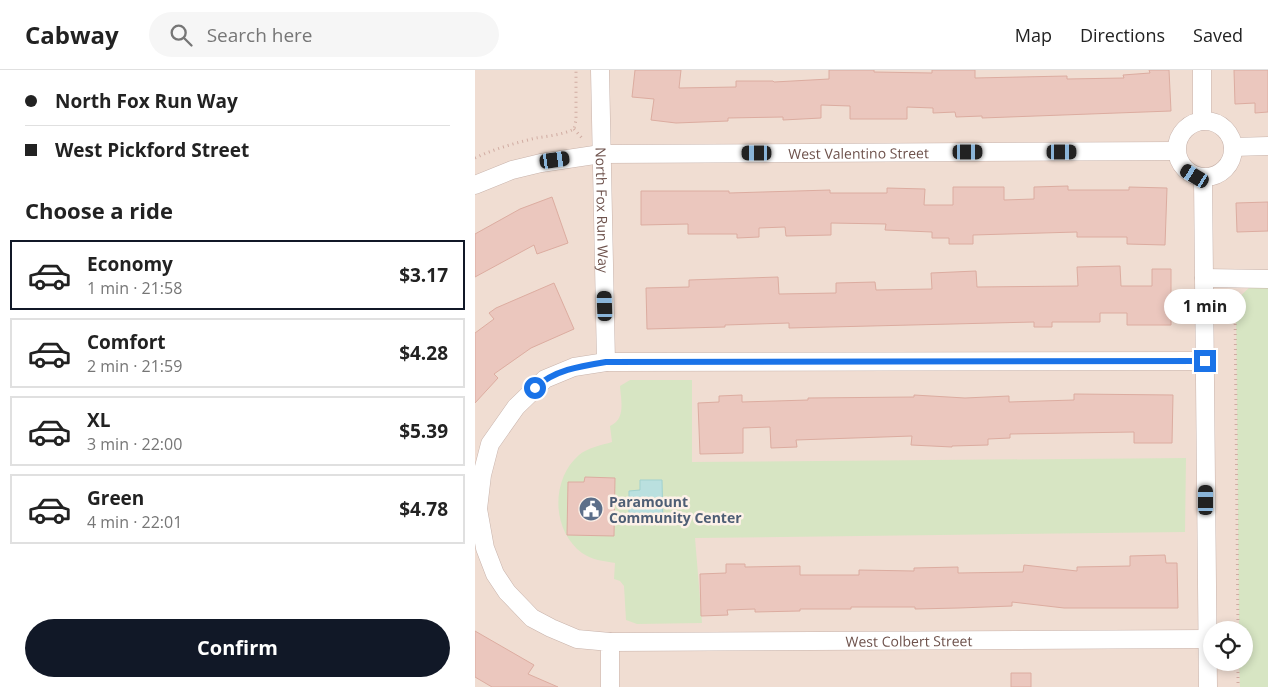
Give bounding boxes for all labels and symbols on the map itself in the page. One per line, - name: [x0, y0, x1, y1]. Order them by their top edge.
- street label: West Valentino Street: [788, 143, 929, 163]
- car: [953, 145, 983, 160]
- car: [1047, 145, 1077, 160]
- car: [742, 146, 772, 161]
- street label: North Fox Run Way: [592, 147, 614, 274]
- car: [539, 150, 570, 170]
- car: [1178, 162, 1211, 190]
- callout: 1 min: [1164, 288, 1246, 324]
- car: [596, 291, 613, 321]
- route end: [1194, 350, 1216, 372]
- route start: [524, 377, 546, 399]
- car: [1198, 485, 1213, 515]
- place label: Paramount Community Center: [609, 492, 742, 527]
- public building icon: Paramount Community Center: [578, 496, 604, 522]
- street label: West Colbert Street: [845, 631, 973, 650]

